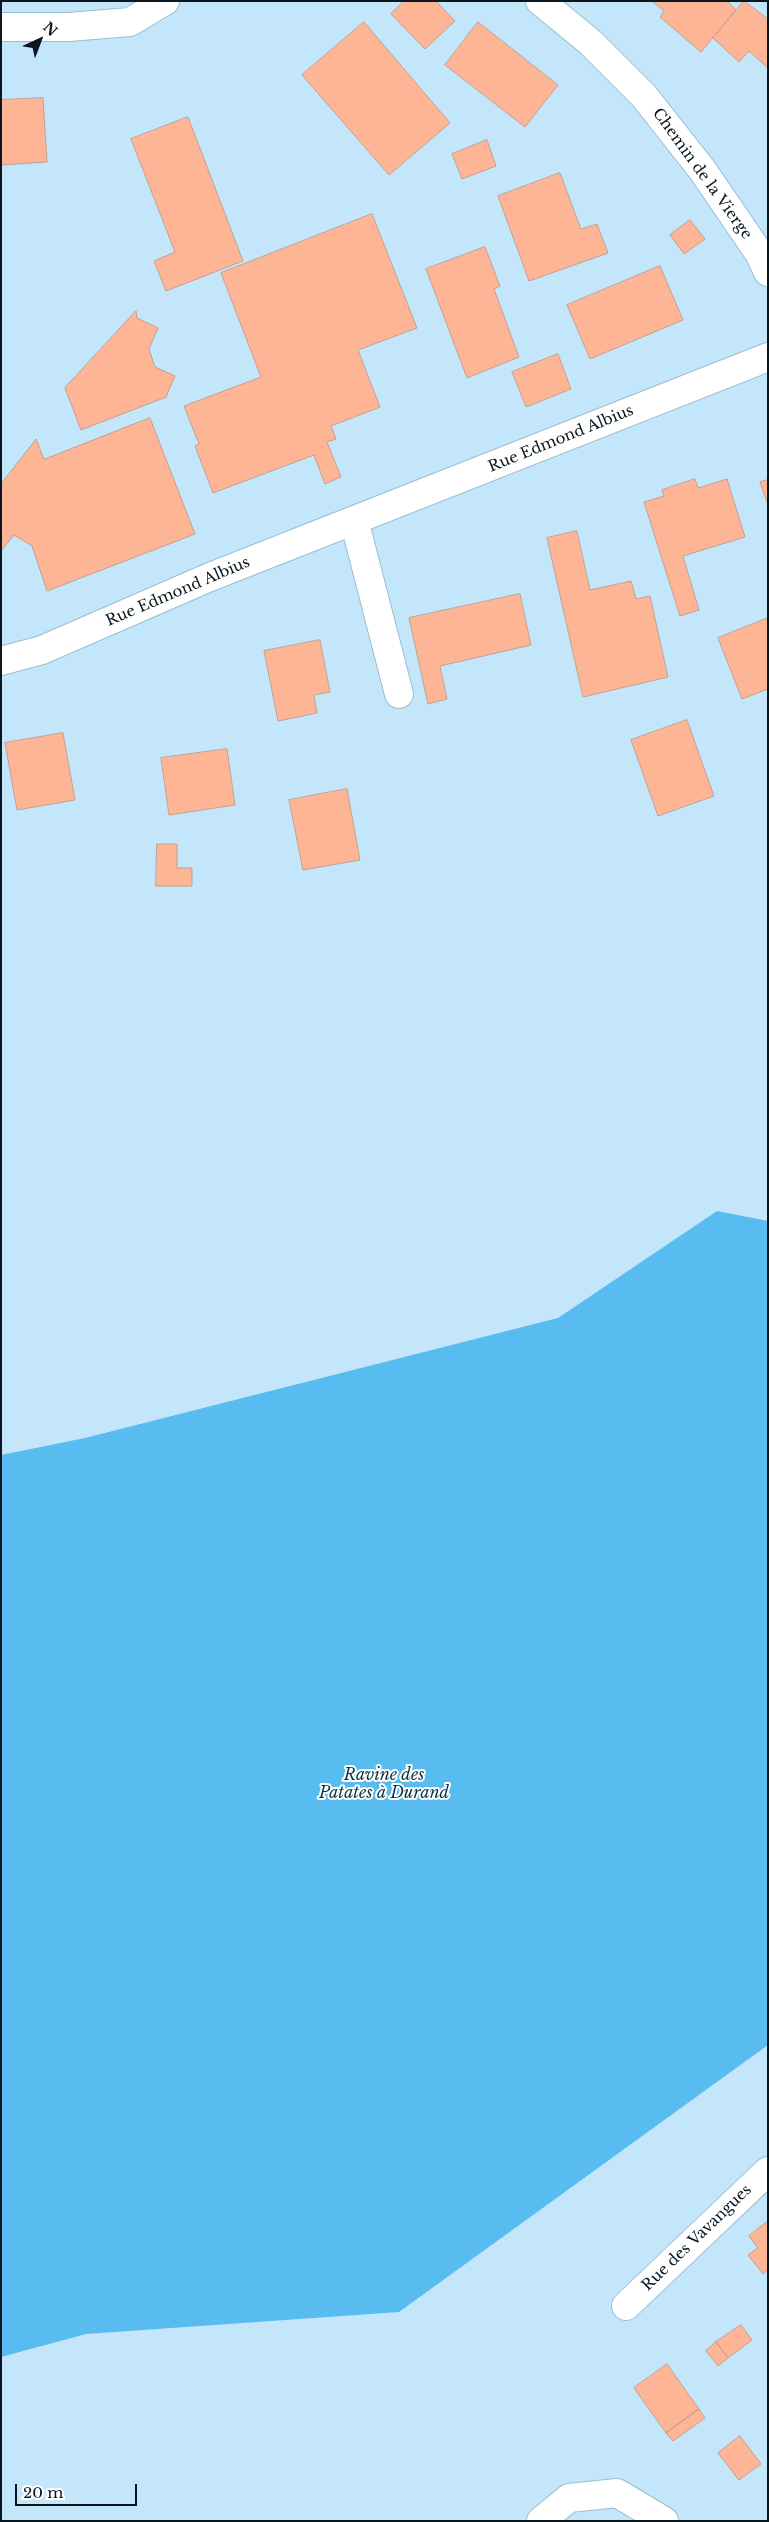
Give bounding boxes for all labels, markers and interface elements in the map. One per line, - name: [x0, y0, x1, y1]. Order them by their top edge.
- north arrow: [15, 15, 65, 65]
- text: N: [39, 18, 61, 40]
- street label: Chemin de la Vierge: [648, 105, 756, 243]
- street label: Rue Edmond Albius: [486, 402, 636, 476]
- street label: Rue Edmond Albius: [103, 553, 253, 631]
- water label: Ravine des Patates à Durand: [319, 1765, 449, 1803]
- street label: Rue des Vavangues: [639, 2181, 755, 2295]
- scale bar: [18, 2474, 140, 2506]
- text: 20 m: [23, 2483, 63, 2502]

